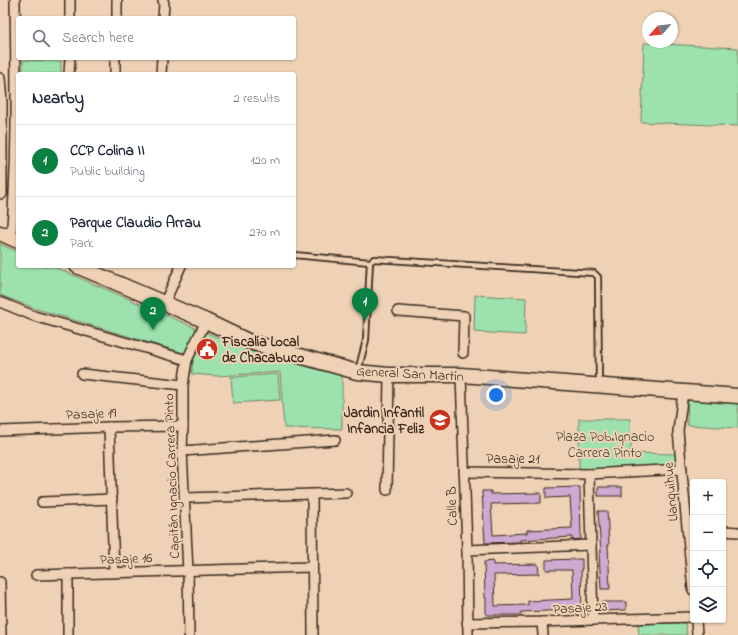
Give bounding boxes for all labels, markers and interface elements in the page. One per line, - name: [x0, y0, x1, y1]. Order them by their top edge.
- north arrow: [642, 12, 678, 48]
- search box: [16, 16, 296, 60]
- icon: search: [30, 27, 52, 49]
- text: Search here: [62, 27, 134, 49]
- text: Nearby: [32, 86, 84, 111]
- text: 2 results: [233, 89, 280, 108]
- text: CCP Colina II: [70, 140, 145, 162]
- text: 1: [43, 151, 47, 170]
- text: 120 m: [250, 151, 280, 170]
- text: Public building: [70, 162, 145, 181]
- text: Parque Claudio Arrau: [70, 212, 201, 234]
- text: 2: [42, 223, 48, 242]
- text: 270 m: [249, 223, 280, 242]
- text: Park: [70, 234, 94, 253]
- pin: 1: [352, 288, 378, 321]
- pin: 2: [140, 297, 166, 330]
- place label: Fiscalía Local de Chacabuco: [221, 332, 304, 369]
- public building icon: Fiscalía Local de Chacabuco: [194, 336, 220, 362]
- street label: General San Martín: [356, 361, 464, 388]
- your location: [486, 385, 506, 405]
- street label: Capitán Ignacio Carrera Pinto: [159, 393, 187, 559]
- street label: Pasaje 19: [65, 403, 118, 426]
- place label: Jardin Infantil Infancia Feliz: [344, 403, 425, 440]
- school or university icon: Jardin Infantil Infancia Feliz: [427, 407, 453, 433]
- park label: Plaza Pob.Ignacio Carrera Pinto: [556, 427, 654, 464]
- street label: Pasaje 21: [486, 449, 540, 470]
- street label: Llanquihue: [658, 461, 685, 522]
- map controls: [690, 479, 726, 623]
- button: +: [690, 479, 726, 515]
- street label: Calle B: [441, 486, 464, 526]
- button: −: [690, 515, 726, 551]
- street label: Pasaje 16: [99, 548, 153, 571]
- button: locate: [690, 551, 726, 587]
- button: layers: [690, 587, 726, 623]
- street label: Pasaje 23: [552, 597, 608, 620]

